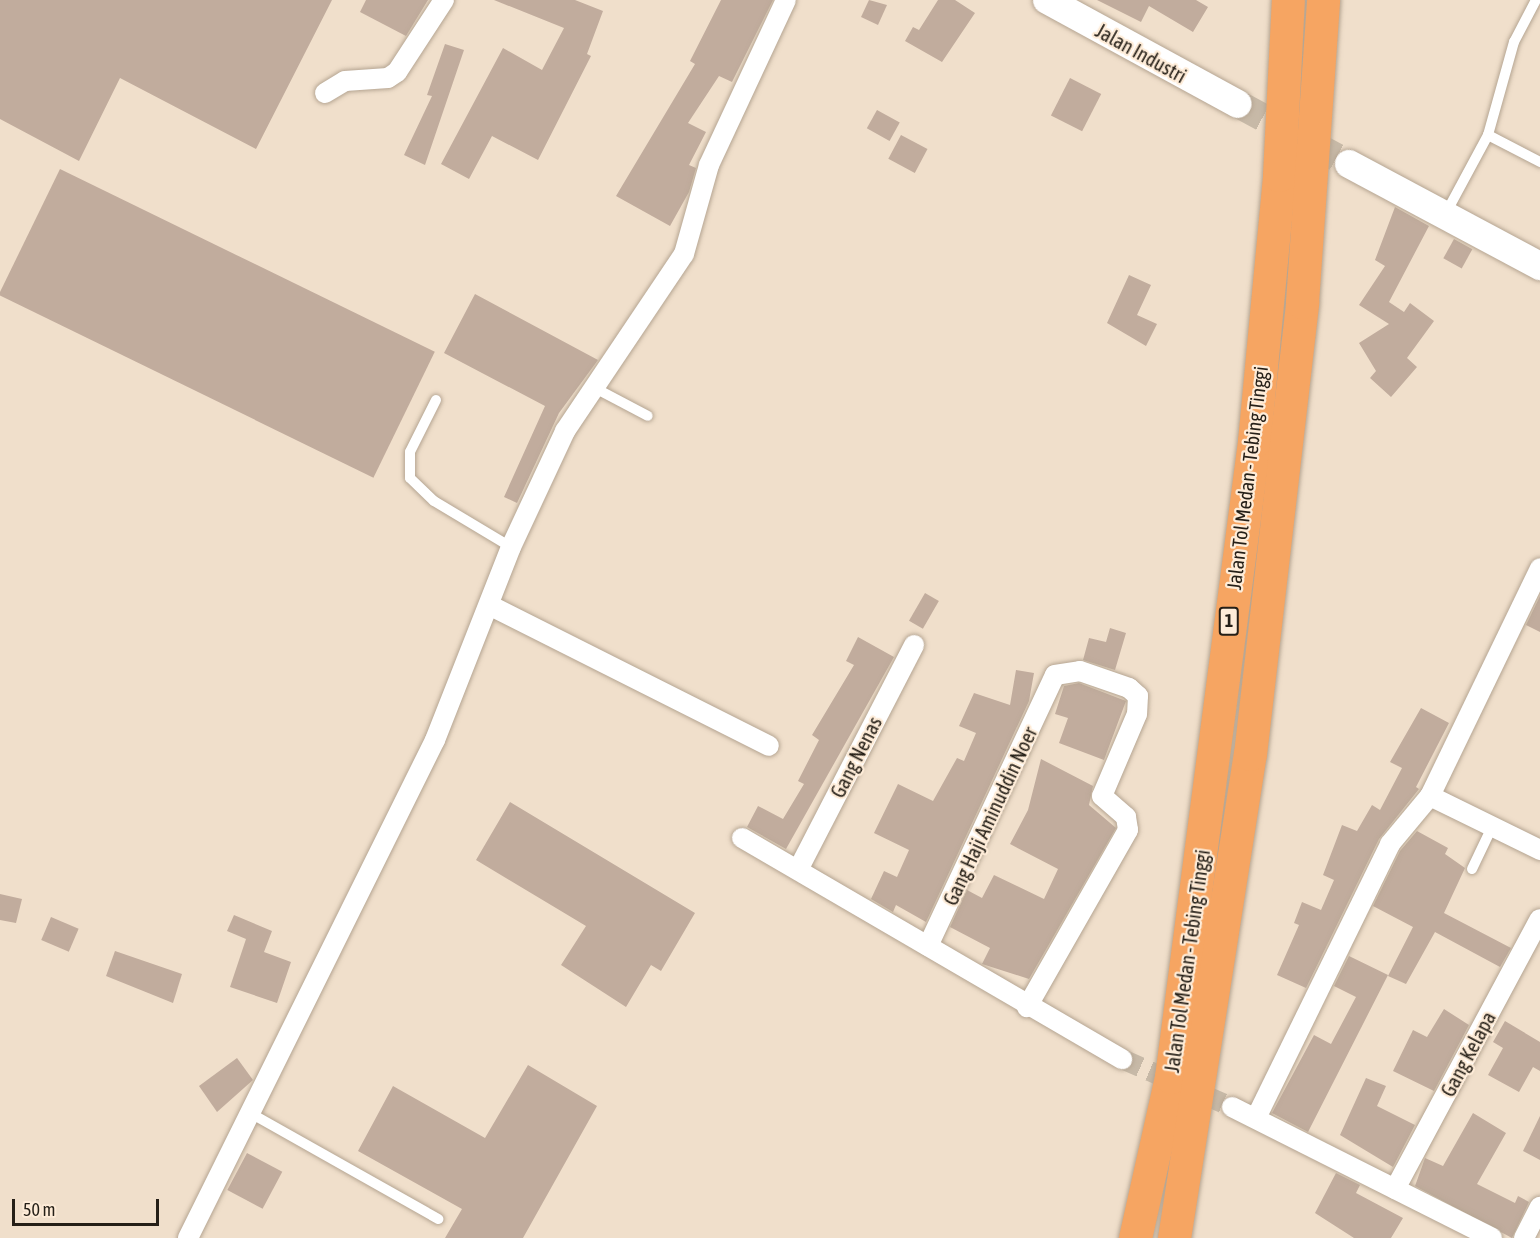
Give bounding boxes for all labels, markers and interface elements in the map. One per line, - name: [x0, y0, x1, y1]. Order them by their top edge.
- street label: Jalan Industri: [1091, 18, 1191, 88]
- street label: Jalan Tol Medan - Tebing Tinggi: [1221, 365, 1273, 591]
- road number: 1: [1218, 606, 1240, 636]
- street label: Gang Nenas: [825, 712, 887, 802]
- street label: Gang Haji Aminuddin Noer: [938, 723, 1042, 909]
- street label: Jalan Tol Medan - Tebing Tinggi: [1159, 848, 1215, 1074]
- street label: Gang Kelapa: [1436, 1007, 1500, 1101]
- scale bar: [15, 1187, 162, 1225]
- text: 50 m: [23, 1199, 55, 1220]

